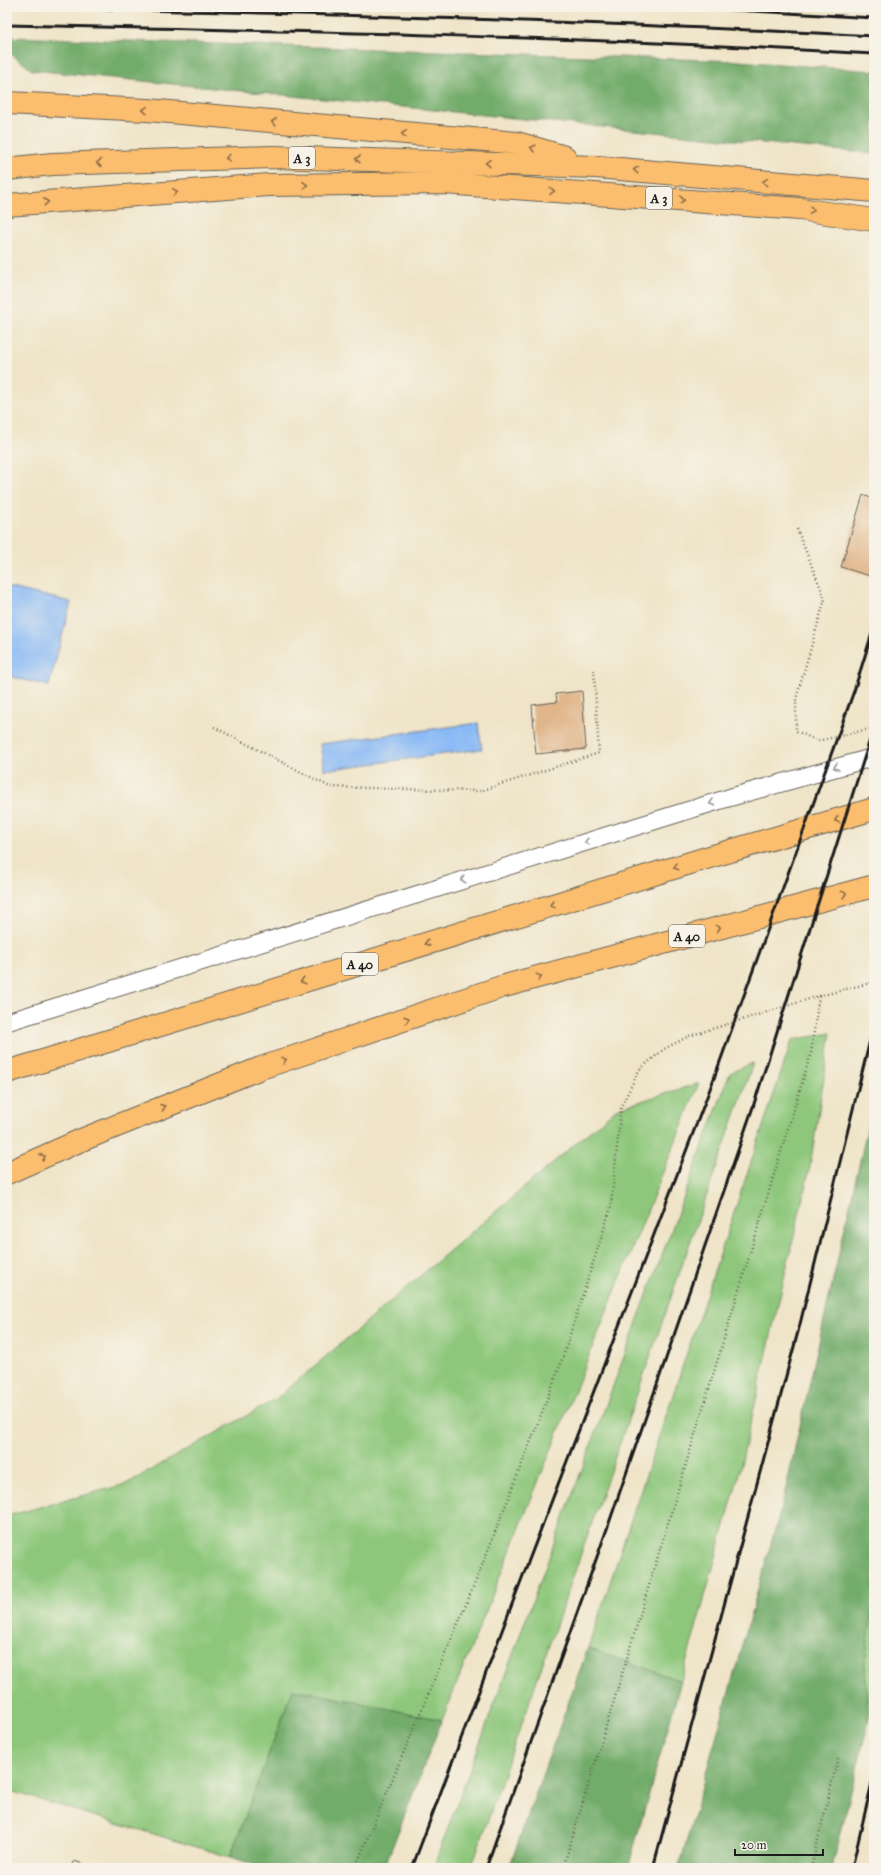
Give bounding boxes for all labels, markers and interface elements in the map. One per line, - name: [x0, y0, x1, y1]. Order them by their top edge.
- one-way arrow: [142, 106, 148, 115]
- one-way arrow: [271, 118, 278, 127]
- one-way arrow: [401, 130, 407, 139]
- one-way arrow: [530, 144, 537, 153]
- road number: A 3: [289, 147, 315, 169]
- one-way arrow: [225, 154, 231, 163]
- one-way arrow: [355, 155, 361, 164]
- one-way arrow: [96, 158, 102, 167]
- one-way arrow: [485, 159, 491, 168]
- one-way arrow: [633, 166, 639, 175]
- one-way arrow: [762, 177, 768, 186]
- one-way arrow: [302, 181, 308, 189]
- one-way arrow: [549, 186, 555, 195]
- road number: A 3: [646, 187, 672, 209]
- one-way arrow: [172, 188, 179, 197]
- one-way arrow: [679, 196, 685, 205]
- one-way arrow: [43, 198, 49, 207]
- one-way arrow: [808, 205, 815, 214]
- one-way arrow: [833, 762, 840, 771]
- one-way arrow: [708, 798, 715, 807]
- one-way arrow: [833, 815, 840, 824]
- one-way arrow: [584, 837, 591, 846]
- one-way arrow: [673, 862, 680, 871]
- one-way arrow: [460, 875, 467, 884]
- one-way arrow: [840, 890, 847, 899]
- one-way arrow: [548, 900, 555, 909]
- one-way arrow: [714, 924, 721, 933]
- road number: A 40: [669, 925, 705, 947]
- one-way arrow: [424, 938, 431, 947]
- road number: A 40: [342, 953, 378, 975]
- one-way arrow: [535, 973, 542, 982]
- one-way arrow: [300, 977, 307, 985]
- one-way arrow: [403, 1015, 410, 1023]
- one-way arrow: [280, 1057, 287, 1065]
- one-way arrow: [159, 1104, 166, 1112]
- one-way arrow: [38, 1154, 46, 1162]
- scale bar: [735, 1831, 823, 1857]
- text: 20 m: [741, 1838, 767, 1852]

